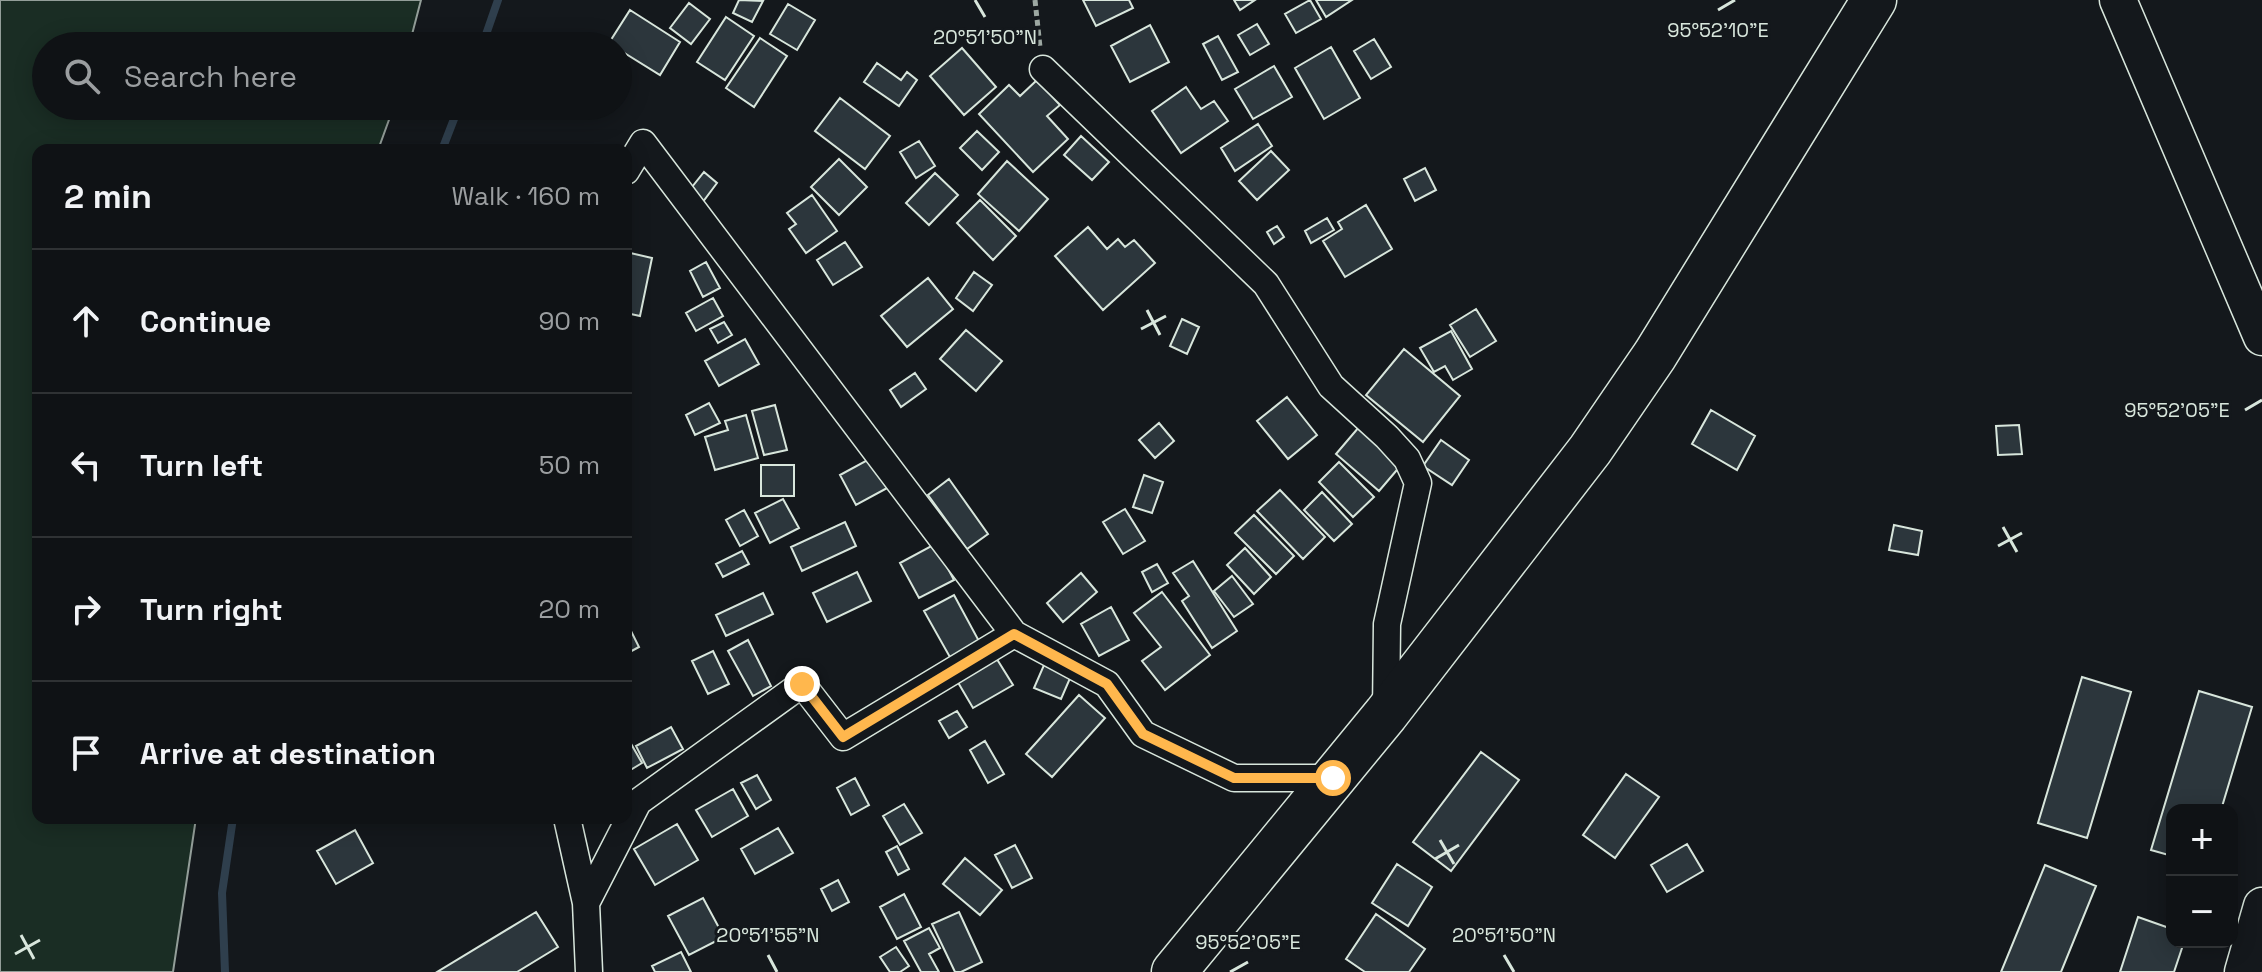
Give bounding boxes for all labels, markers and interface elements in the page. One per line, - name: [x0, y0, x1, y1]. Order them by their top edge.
- text: 95°52'10"E: [1667, 17, 1769, 43]
- text: 20°51'50"N: [933, 24, 1037, 50]
- search box: [32, 32, 632, 120]
- icon: search: [60, 54, 104, 98]
- text: Search here: [124, 57, 297, 96]
- text: 2 min: [64, 175, 152, 218]
- text: Walk · 160 m: [451, 179, 600, 213]
- icon: ahead: [64, 299, 108, 343]
- text: Continue: [140, 302, 271, 341]
- text: 90 m: [538, 304, 600, 338]
- text: 95°52'05"E: [2124, 397, 2230, 423]
- icon: left: [64, 443, 108, 487]
- text: Turn left: [140, 446, 263, 485]
- text: 50 m: [539, 448, 600, 482]
- icon: right: [64, 587, 108, 631]
- text: Turn right: [140, 590, 283, 629]
- text: 20 m: [539, 592, 600, 626]
- route end: [784, 666, 820, 702]
- icon: arrive: [64, 731, 108, 775]
- text: Arrive at destination: [140, 734, 436, 773]
- route start: [1315, 760, 1351, 796]
- map controls: [2166, 804, 2238, 948]
- button: +: [2166, 804, 2238, 876]
- button: −: [2166, 876, 2238, 948]
- text: 20°51'55"N: [716, 922, 820, 948]
- text: 20°51'50"N: [1452, 922, 1556, 948]
- text: 95°52'05"E: [1195, 929, 1301, 955]

